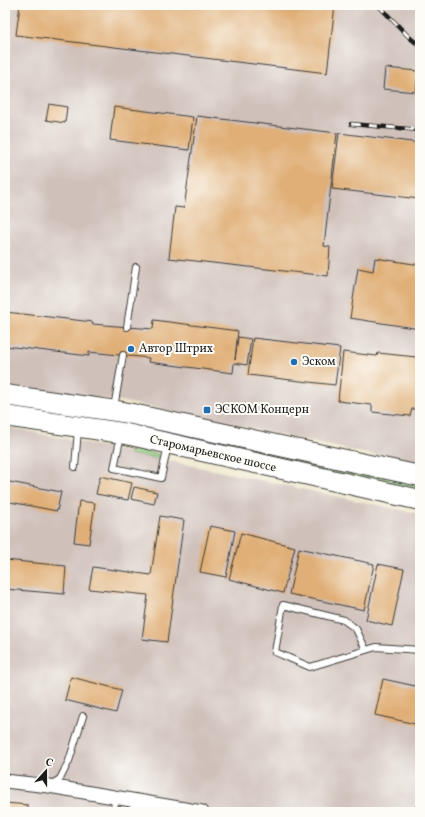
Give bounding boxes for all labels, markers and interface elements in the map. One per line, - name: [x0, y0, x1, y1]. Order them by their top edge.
- place label: Автор Штрих: [139, 341, 213, 357]
- marker: Автор Штрих: [126, 344, 136, 354]
- place label: Эском: [302, 354, 335, 370]
- marker: Эском: [289, 357, 299, 367]
- place label: ЭСКОМ Концерн: [215, 402, 309, 418]
- marker: ЭСКОМ Концерн: [202, 405, 212, 415]
- street label: Старомарьевское шоссе: [148, 432, 278, 476]
- north arrow: [26, 751, 66, 791]
- text: С: [43, 755, 55, 771]

